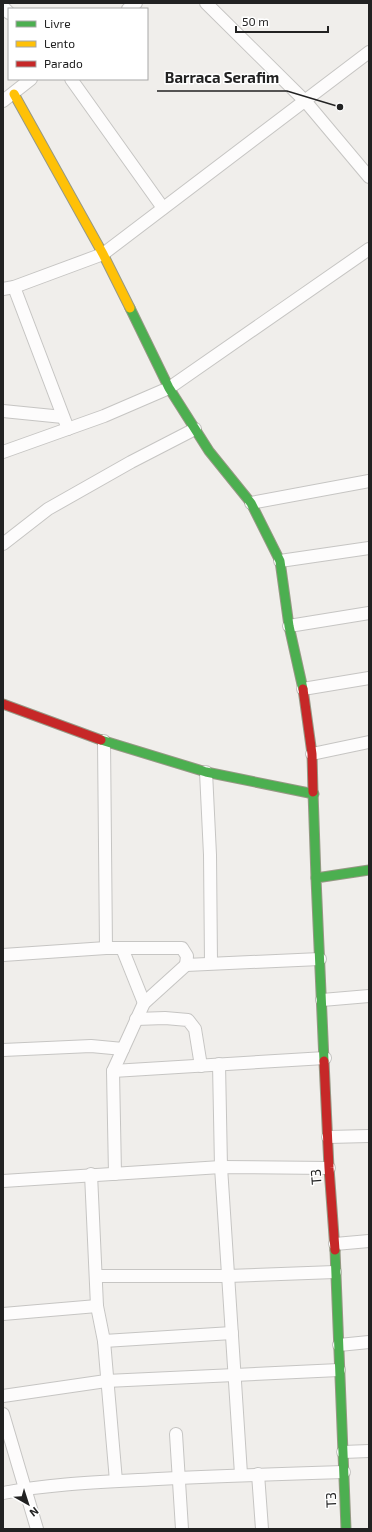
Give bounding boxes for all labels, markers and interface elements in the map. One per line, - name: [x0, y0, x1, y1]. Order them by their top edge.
- legend: [8, 8, 148, 80]
- scale bar: [236, 8, 328, 34]
- text: 50 m: [242, 14, 269, 28]
- text: Livre: [44, 16, 71, 30]
- text: Lento: [44, 36, 75, 50]
- text: Parado: [44, 56, 83, 70]
- callout: Barraca Serafim: [157, 64, 287, 91]
- text: Barraca Serafim: [165, 68, 279, 86]
- street label: T3: [306, 1169, 325, 1186]
- north arrow: [8, 1484, 48, 1524]
- street label: T3: [322, 1492, 339, 1508]
- text: N: [27, 1505, 42, 1520]

